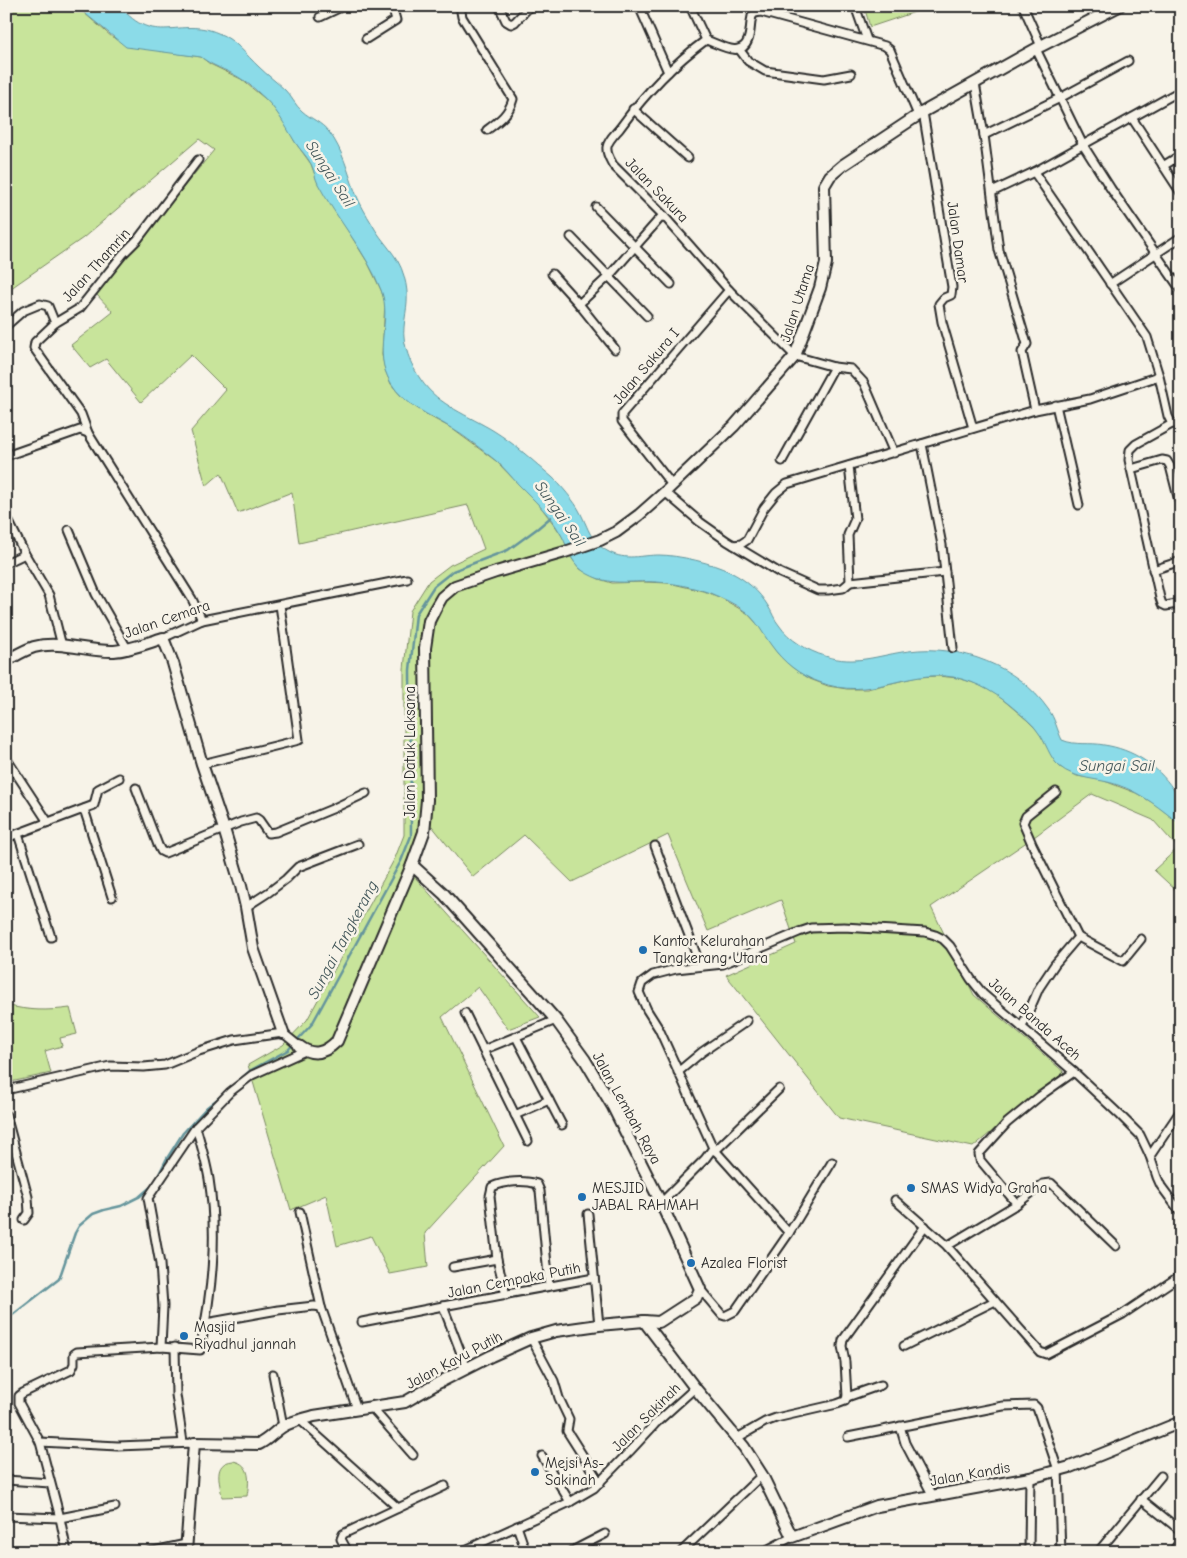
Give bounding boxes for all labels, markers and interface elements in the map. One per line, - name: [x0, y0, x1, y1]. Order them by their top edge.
- water label: Sungai Sail: [302, 137, 358, 211]
- street label: Jalan Sakura: [622, 154, 692, 226]
- street label: Jalan Damar: [943, 200, 973, 284]
- street label: Jalan Thamrin: [58, 225, 134, 305]
- street label: Jalan Utama: [776, 262, 818, 344]
- street label: Jalan Sakura I: [609, 324, 683, 408]
- water label: Sungai Sail: [531, 478, 589, 551]
- street label: Jalan Cemara: [122, 596, 212, 642]
- street label: Jalan Datuk Laksana: [401, 686, 419, 818]
- water label: Sungai Sail: [1079, 757, 1155, 775]
- water label: Sungai Tangkerang: [304, 878, 382, 1002]
- place label: Kantor Kelurahan Tangkerang Utara: [653, 932, 768, 967]
- marker: Kantor Kelurahan Tangkerang Utara: [637, 944, 649, 956]
- street label: Jalan Banda Aceh: [985, 974, 1085, 1064]
- street label: Jalan Lembah Raya: [589, 1049, 665, 1167]
- place label: MESJID JABAL RAHMAH: [592, 1179, 699, 1214]
- place label: SMAS Widya Graha: [921, 1179, 1047, 1197]
- marker: SMAS Widya Graha: [905, 1182, 917, 1194]
- marker: MESJID JABAL RAHMAH: [576, 1191, 588, 1203]
- place label: Azalea Florist: [701, 1254, 788, 1272]
- marker: Azalea Florist: [685, 1257, 697, 1269]
- street label: Jalan Cempaka Putih: [446, 1258, 582, 1302]
- place label: Masjid Riyadhul jannah: [194, 1318, 296, 1353]
- street label: Jalan Kayu Putih: [403, 1327, 505, 1393]
- marker: Masjid Riyadhul jannah: [178, 1330, 190, 1342]
- street label: Jalan Sakinah: [608, 1379, 684, 1455]
- place label: Mejsi As- Sakinah: [545, 1454, 604, 1489]
- street label: Jalan Kandis: [929, 1458, 1011, 1490]
- marker: Mejsi As- Sakinah: [529, 1466, 541, 1478]

